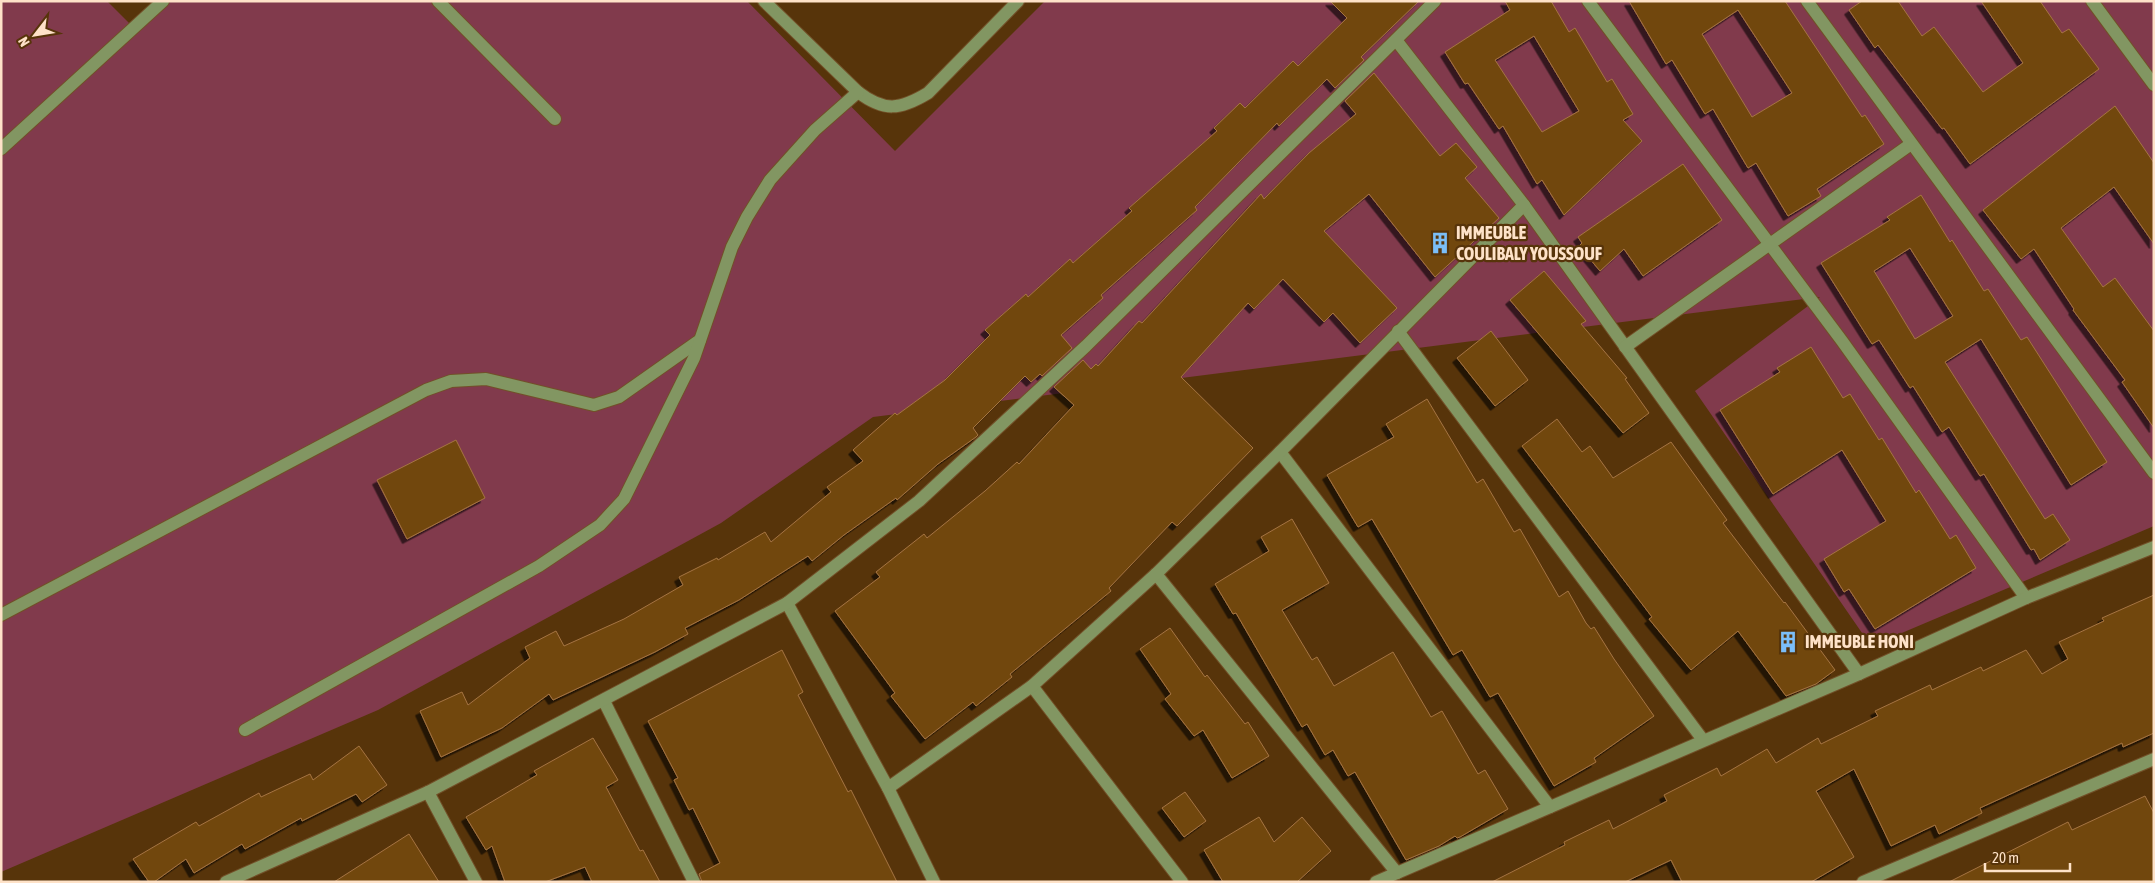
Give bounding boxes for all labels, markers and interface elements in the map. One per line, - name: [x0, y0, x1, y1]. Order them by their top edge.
- north arrow: [10, 10, 60, 60]
- text: N: [15, 34, 33, 49]
- place label: IMMEUBLE COULIBALY YOUSSOUF: [1456, 222, 1602, 264]
- building icon: IMMEUBLE COULIBALY YOUSSOUF: [1427, 230, 1453, 256]
- building icon: IMMEUBLE HONI: [1775, 629, 1801, 655]
- place label: IMMEUBLE HONI: [1805, 631, 1914, 652]
- scale bar: [1985, 840, 2070, 872]
- text: 20 m: [1992, 849, 2019, 866]

